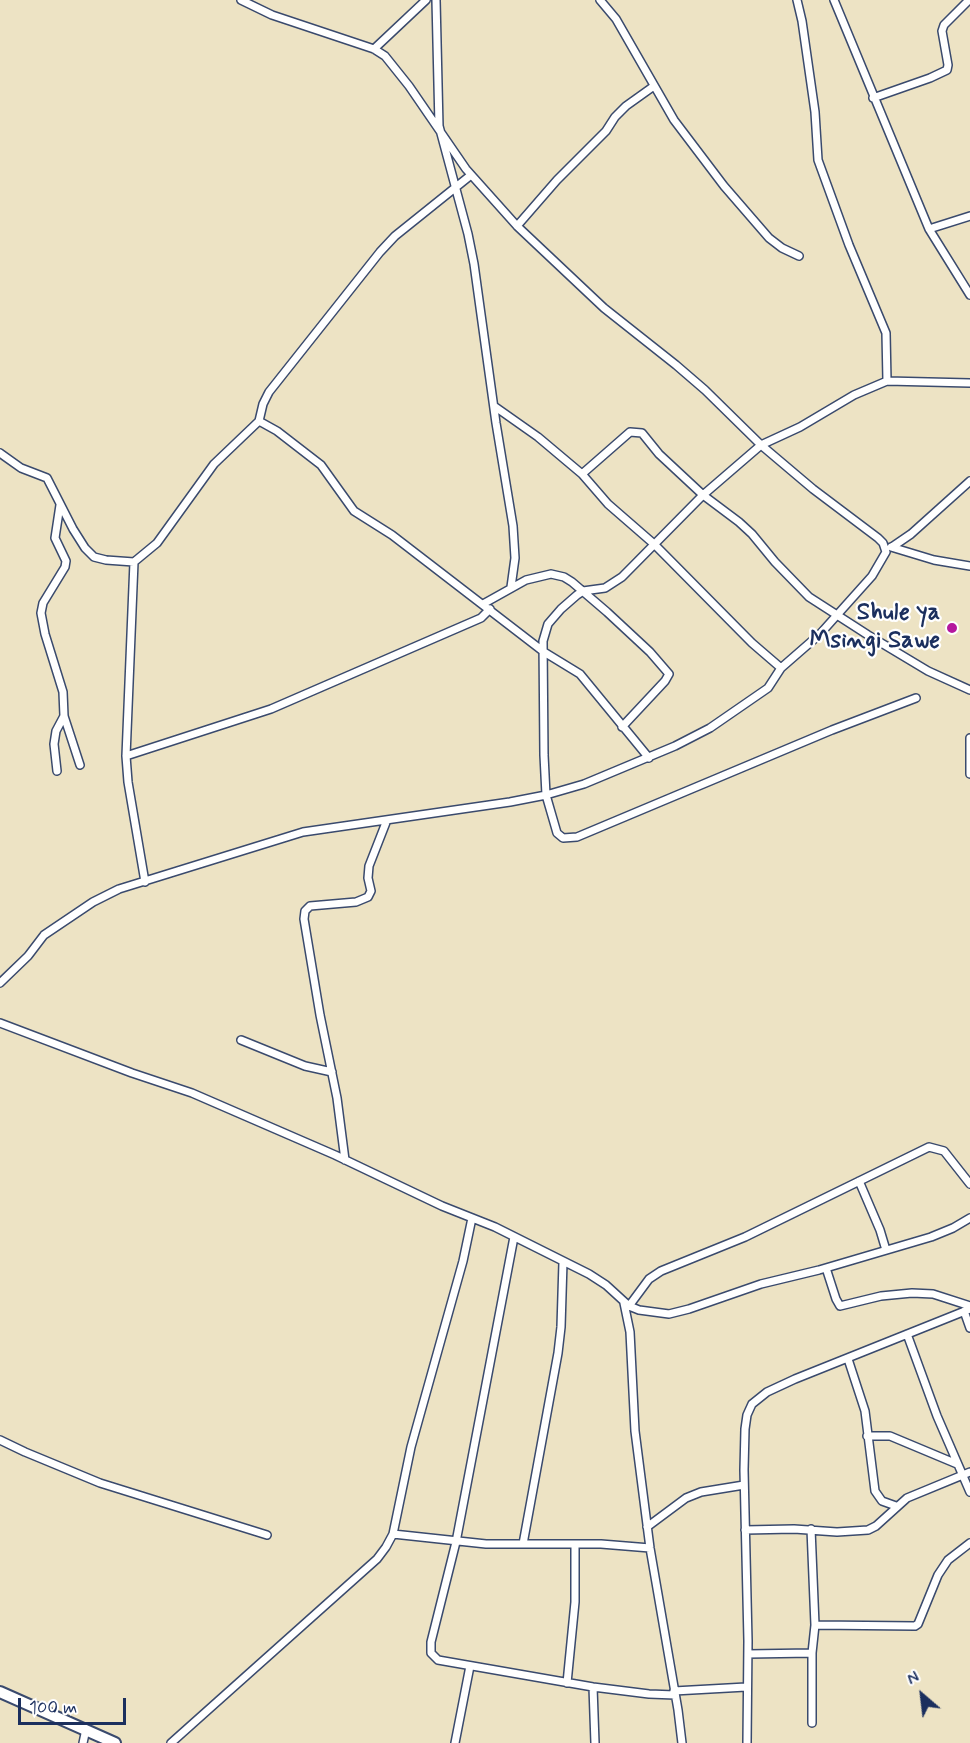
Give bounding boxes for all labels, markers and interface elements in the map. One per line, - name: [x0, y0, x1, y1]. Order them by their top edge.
- place label: Shule ya Msingi Sawe: [809, 600, 940, 656]
- marker: Shule ya Msingi Sawe: [945, 621, 959, 635]
- north arrow: [892, 1665, 952, 1725]
- text: N: [904, 1667, 923, 1690]
- scale bar: [21, 1686, 129, 1724]
- text: 100 m: [29, 1696, 77, 1720]

